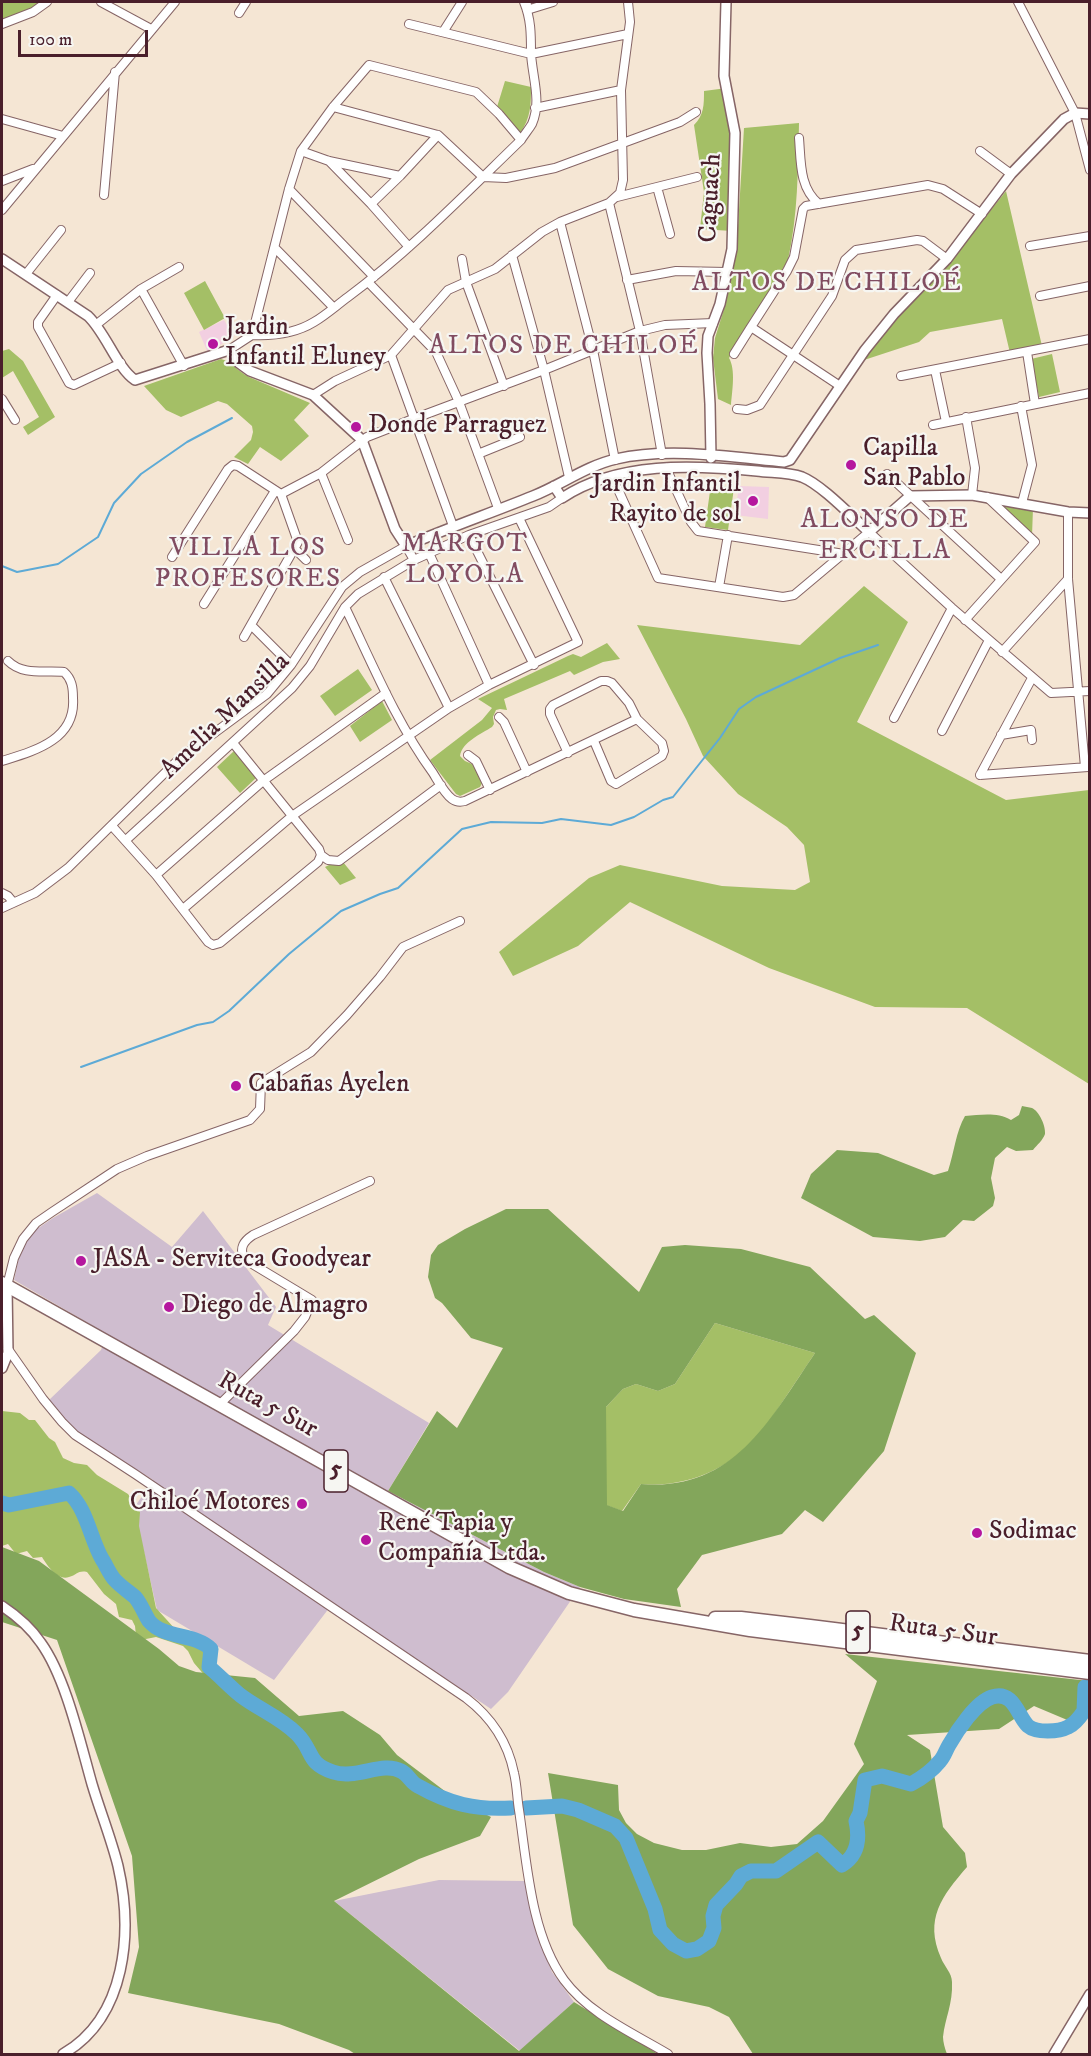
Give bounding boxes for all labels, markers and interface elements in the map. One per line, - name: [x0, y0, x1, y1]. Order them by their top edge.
- scale bar: [21, 18, 152, 56]
- text: 100 m: [29, 29, 72, 51]
- street label: Caguach: [694, 153, 730, 243]
- district label: ALTOS DE CHILOÉ: [692, 268, 962, 300]
- place label: Jardin Infantil Eluney: [225, 313, 386, 374]
- district label: ALTOS DE CHILOÉ: [429, 331, 699, 363]
- marker: Jardin Infantil Eluney: [206, 337, 220, 351]
- place label: Donde Parraguez: [368, 411, 547, 443]
- marker: Donde Parraguez: [349, 420, 363, 434]
- place label: Capilla San Pablo: [863, 434, 965, 496]
- marker: Capilla San Pablo: [844, 458, 858, 472]
- place label: Jardin Infantil Rayito de sol: [592, 470, 741, 532]
- marker: Jardin Infantil Rayito de sol: [746, 494, 760, 508]
- district label: ALONSO DE ERCILLA: [801, 505, 969, 568]
- district label: MARGOT LOYOLA: [401, 529, 529, 592]
- district label: VILLA LOS PROFESORES: [154, 533, 342, 596]
- street label: Amelia Mansilla: [155, 647, 297, 787]
- place label: Cabañas Ayelen: [248, 1070, 410, 1102]
- marker: Cabañas Ayelen: [229, 1079, 243, 1093]
- place label: JASA - Serviteca Goodyear: [93, 1245, 371, 1277]
- marker: JASA - Serviteca Goodyear: [74, 1254, 88, 1268]
- place label: Diego de Almagro: [181, 1291, 368, 1323]
- marker: Diego de Almagro: [162, 1300, 176, 1314]
- street label: Ruta 5 Sur: [212, 1366, 322, 1446]
- road number: 5: [324, 1450, 348, 1492]
- place label: Chiloé Motores: [130, 1488, 290, 1520]
- marker: Chiloé Motores: [295, 1497, 309, 1511]
- place label: René Tapia y Compañía Ltda.: [378, 1509, 546, 1570]
- place label: Sodimac: [989, 1517, 1077, 1549]
- marker: Sodimac: [970, 1526, 984, 1540]
- marker: René Tapia y Compañía Ltda.: [359, 1533, 373, 1547]
- street label: Ruta 5 Sur: [887, 1609, 999, 1655]
- road number: 5: [846, 1611, 870, 1653]

